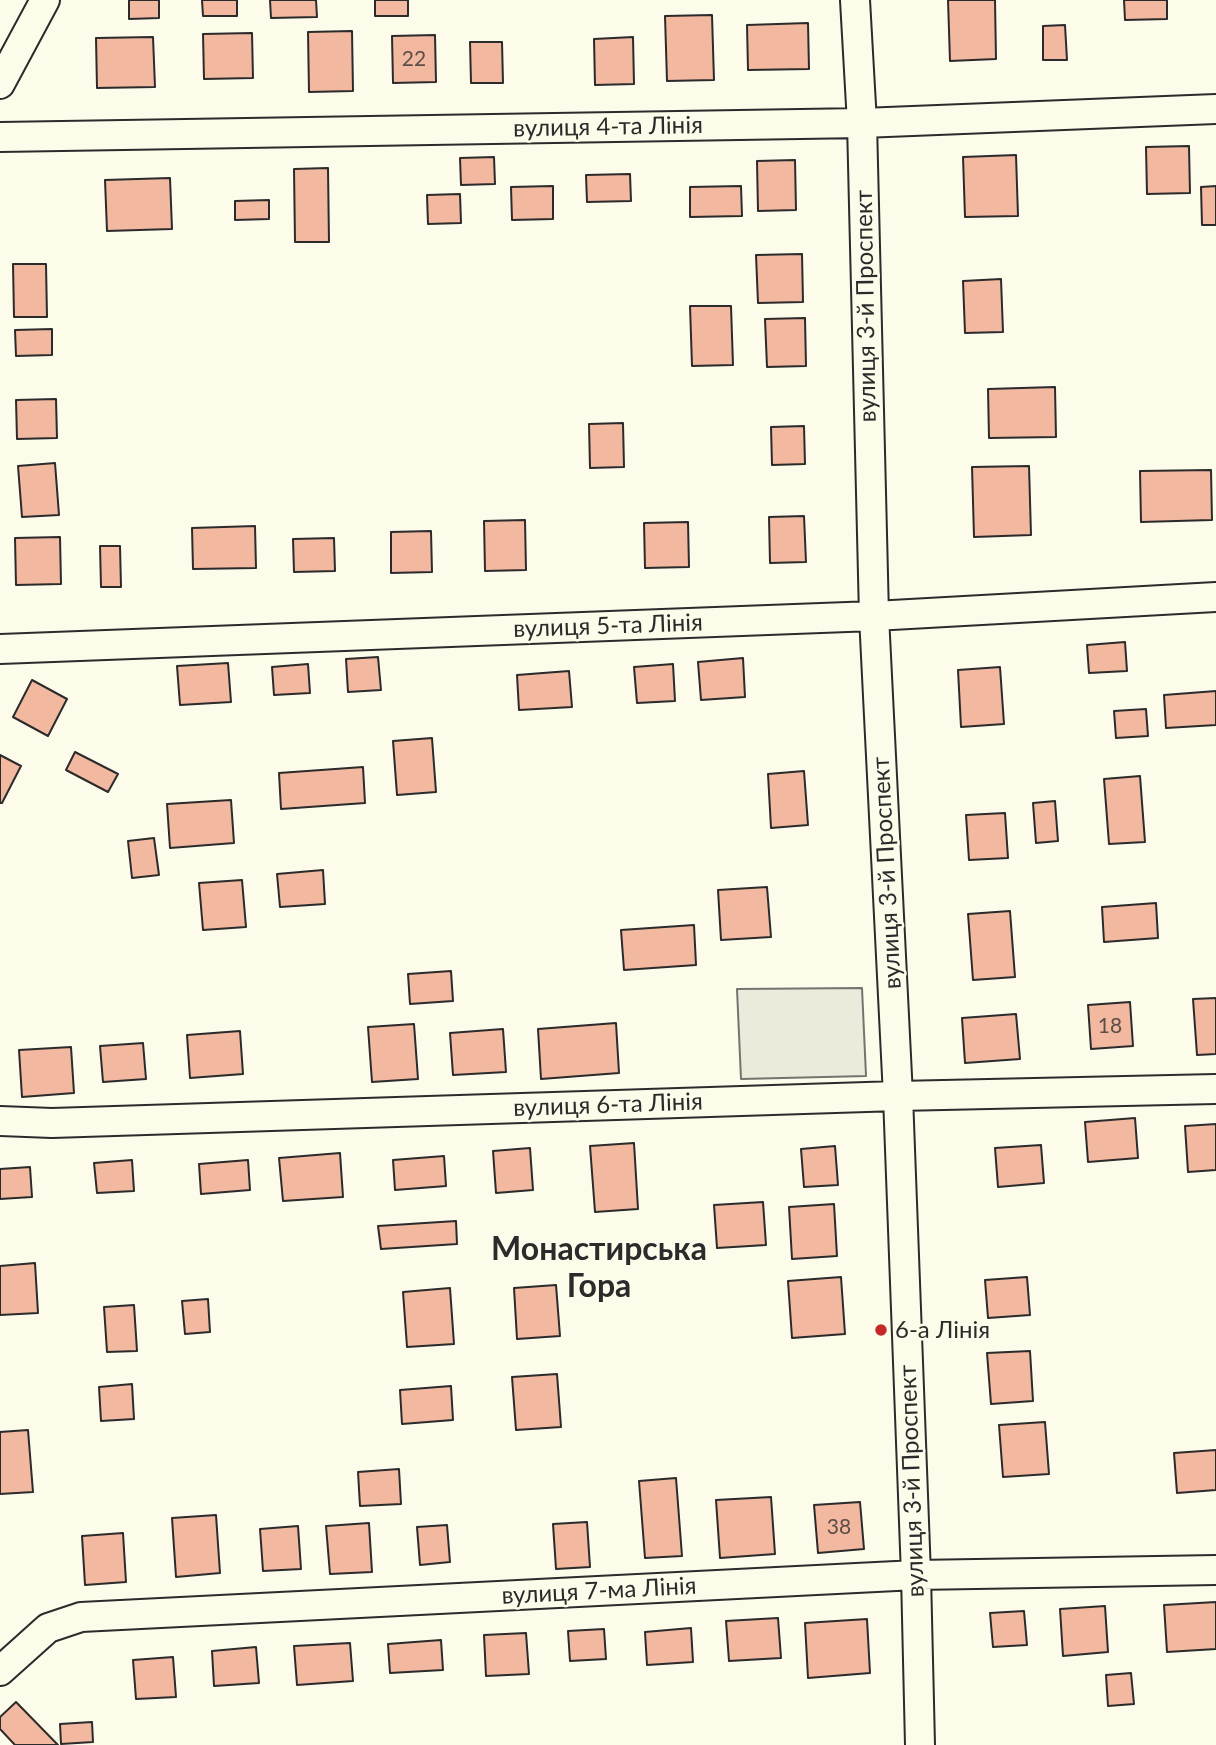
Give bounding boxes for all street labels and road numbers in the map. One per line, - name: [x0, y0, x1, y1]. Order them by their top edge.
- street label: вулиця 4-та Лінія: [513, 111, 703, 143]
- street label: вулиця 3-й Проспект: [850, 189, 882, 423]
- street label: вулиця 5-та Лінія: [513, 608, 703, 644]
- street label: вулиця 3-й Проспект: [867, 756, 907, 990]
- street label: вулиця 6-та Лінія: [513, 1087, 703, 1123]
- street label: вулиця 3-й Проспект: [894, 1364, 930, 1598]
- street label: вулиця 7-ма Лінія: [501, 1572, 697, 1610]

